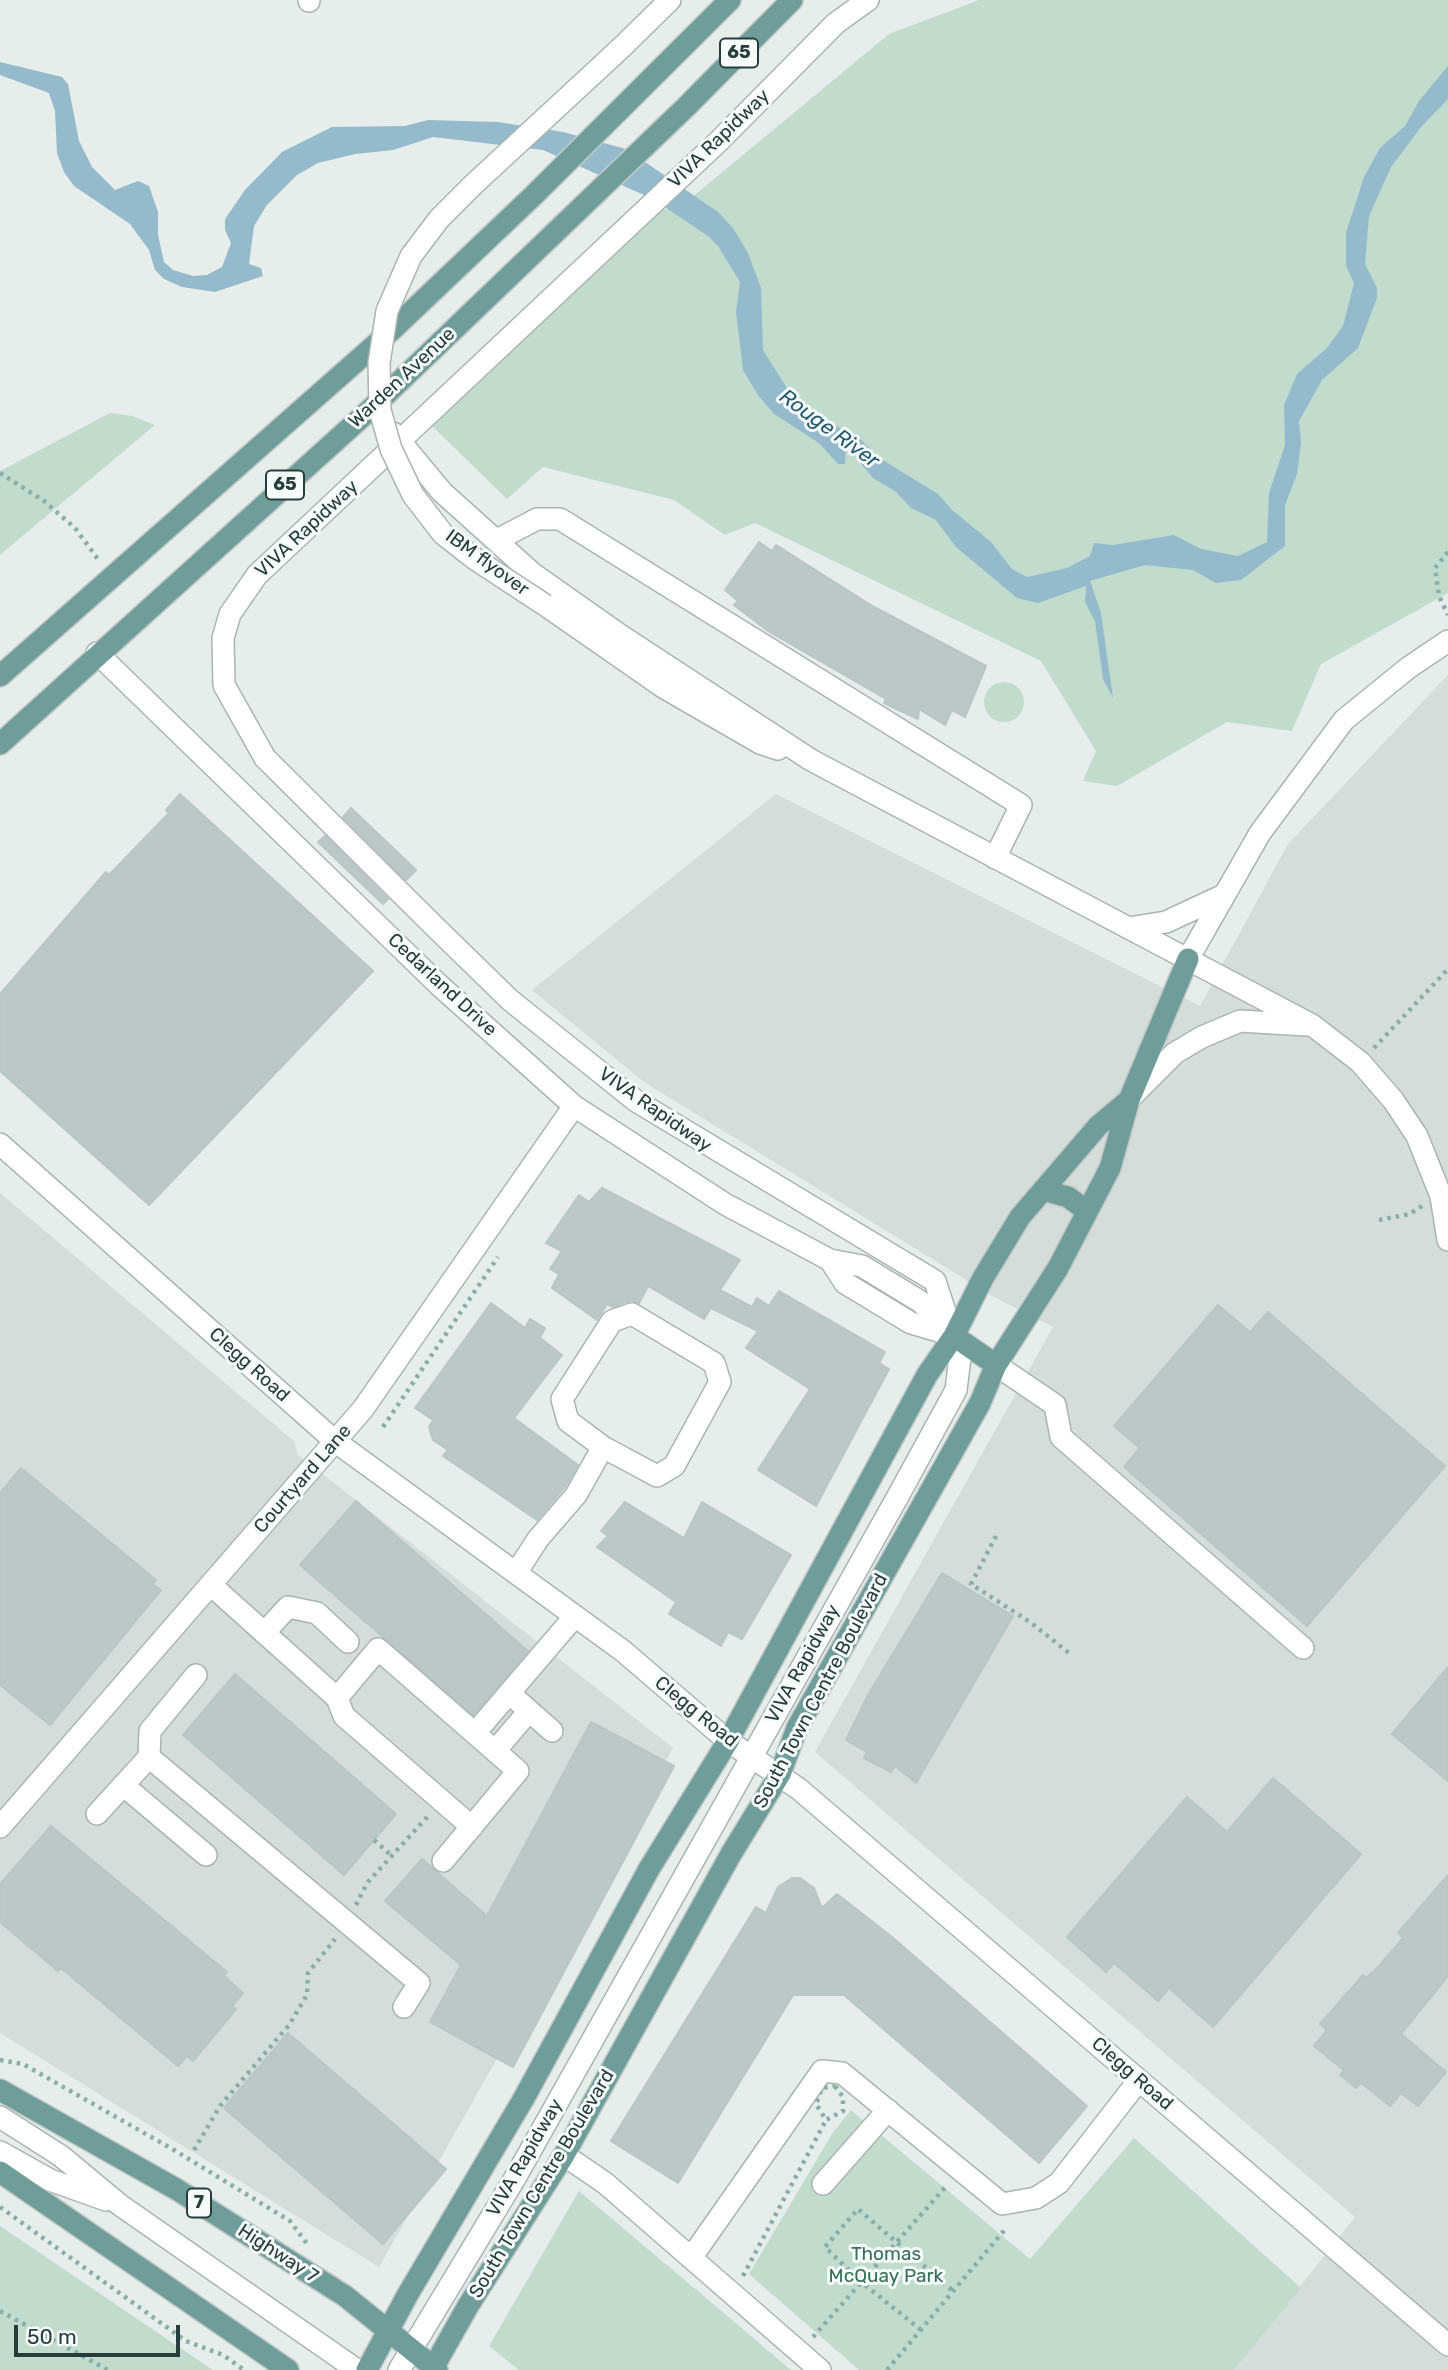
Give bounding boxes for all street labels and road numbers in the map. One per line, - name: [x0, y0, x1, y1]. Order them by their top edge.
- road number: 65: [720, 38, 758, 68]
- street label: VIVA Rapidway: [663, 85, 775, 193]
- street label: Warden Avenue: [344, 323, 460, 433]
- road number: 65: [266, 471, 304, 500]
- street label: VIVA Rapidway: [251, 476, 363, 582]
- street label: IBM flyover: [441, 525, 533, 601]
- street label: Cedarland Drive: [383, 929, 501, 1041]
- street label: VIVA Rapidway: [594, 1063, 716, 1157]
- street label: Clegg Road: [204, 1323, 294, 1407]
- street label: Courtyard Lane: [250, 1420, 356, 1538]
- street label: South Town Centre Boulevard: [749, 1570, 893, 1812]
- street label: VIVA Rapidway: [761, 1601, 845, 1727]
- street label: Clegg Road: [650, 1672, 742, 1752]
- street label: Clegg Road: [1087, 2033, 1177, 2115]
- street label: South Town Centre Boulevard: [465, 2066, 619, 2302]
- street label: VIVA Rapidway: [482, 2095, 568, 2221]
- road number: 7: [187, 2188, 211, 2218]
- street label: Highway 7: [234, 2220, 322, 2288]

